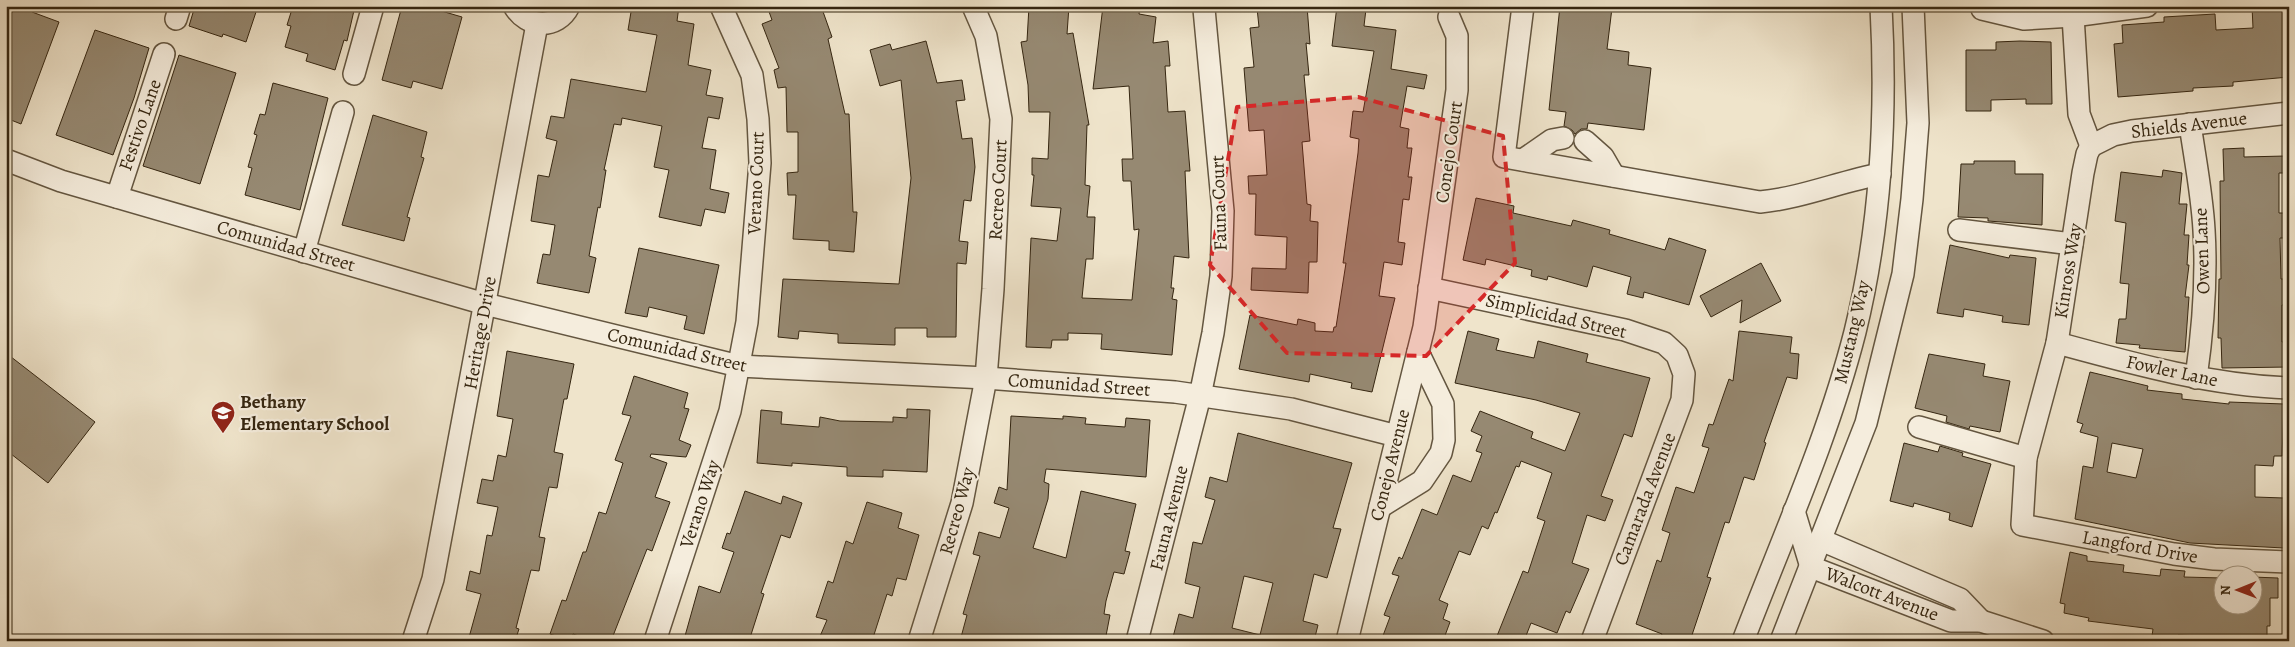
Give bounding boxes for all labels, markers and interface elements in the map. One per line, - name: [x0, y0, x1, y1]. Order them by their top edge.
- street label: Festivo Lane: [112, 76, 168, 174]
- street label: Conejo Court: [1429, 99, 1469, 205]
- street label: Shields Avenue: [2129, 105, 2249, 145]
- street label: Verano Court: [741, 131, 771, 236]
- street label: Recreo Court: [982, 139, 1014, 241]
- street label: Fauna Court: [1204, 155, 1234, 251]
- street label: Owen Lane: [2187, 207, 2217, 295]
- street label: Comunidad Street: [214, 214, 358, 278]
- street label: Kinross Way: [2048, 221, 2088, 321]
- street label: Heritage Drive: [457, 274, 503, 392]
- street label: Mustang Way: [1827, 277, 1877, 386]
- street label: Simplicidad Street: [1483, 287, 1629, 345]
- street label: Comunidad Street: [605, 321, 749, 379]
- street label: Fowler Lane: [2124, 349, 2220, 393]
- street label: Comunidad Street: [1007, 367, 1151, 403]
- place label: Bethany Elementary School: [240, 389, 389, 437]
- school or university icon: Bethany Elementary School: [210, 400, 236, 434]
- street label: Conejo Avenue: [1364, 406, 1416, 524]
- street label: Camarada Avenue: [1608, 429, 1682, 569]
- street label: Verano Way: [673, 456, 727, 552]
- street label: Fauna Avenue: [1143, 463, 1195, 573]
- street label: Recreo Way: [933, 464, 981, 558]
- street label: Langford Drive: [2080, 524, 2200, 570]
- street label: Walcott Avenue: [1820, 560, 1943, 628]
- north arrow: [2212, 564, 2262, 614]
- text: N: [2216, 585, 2235, 595]

